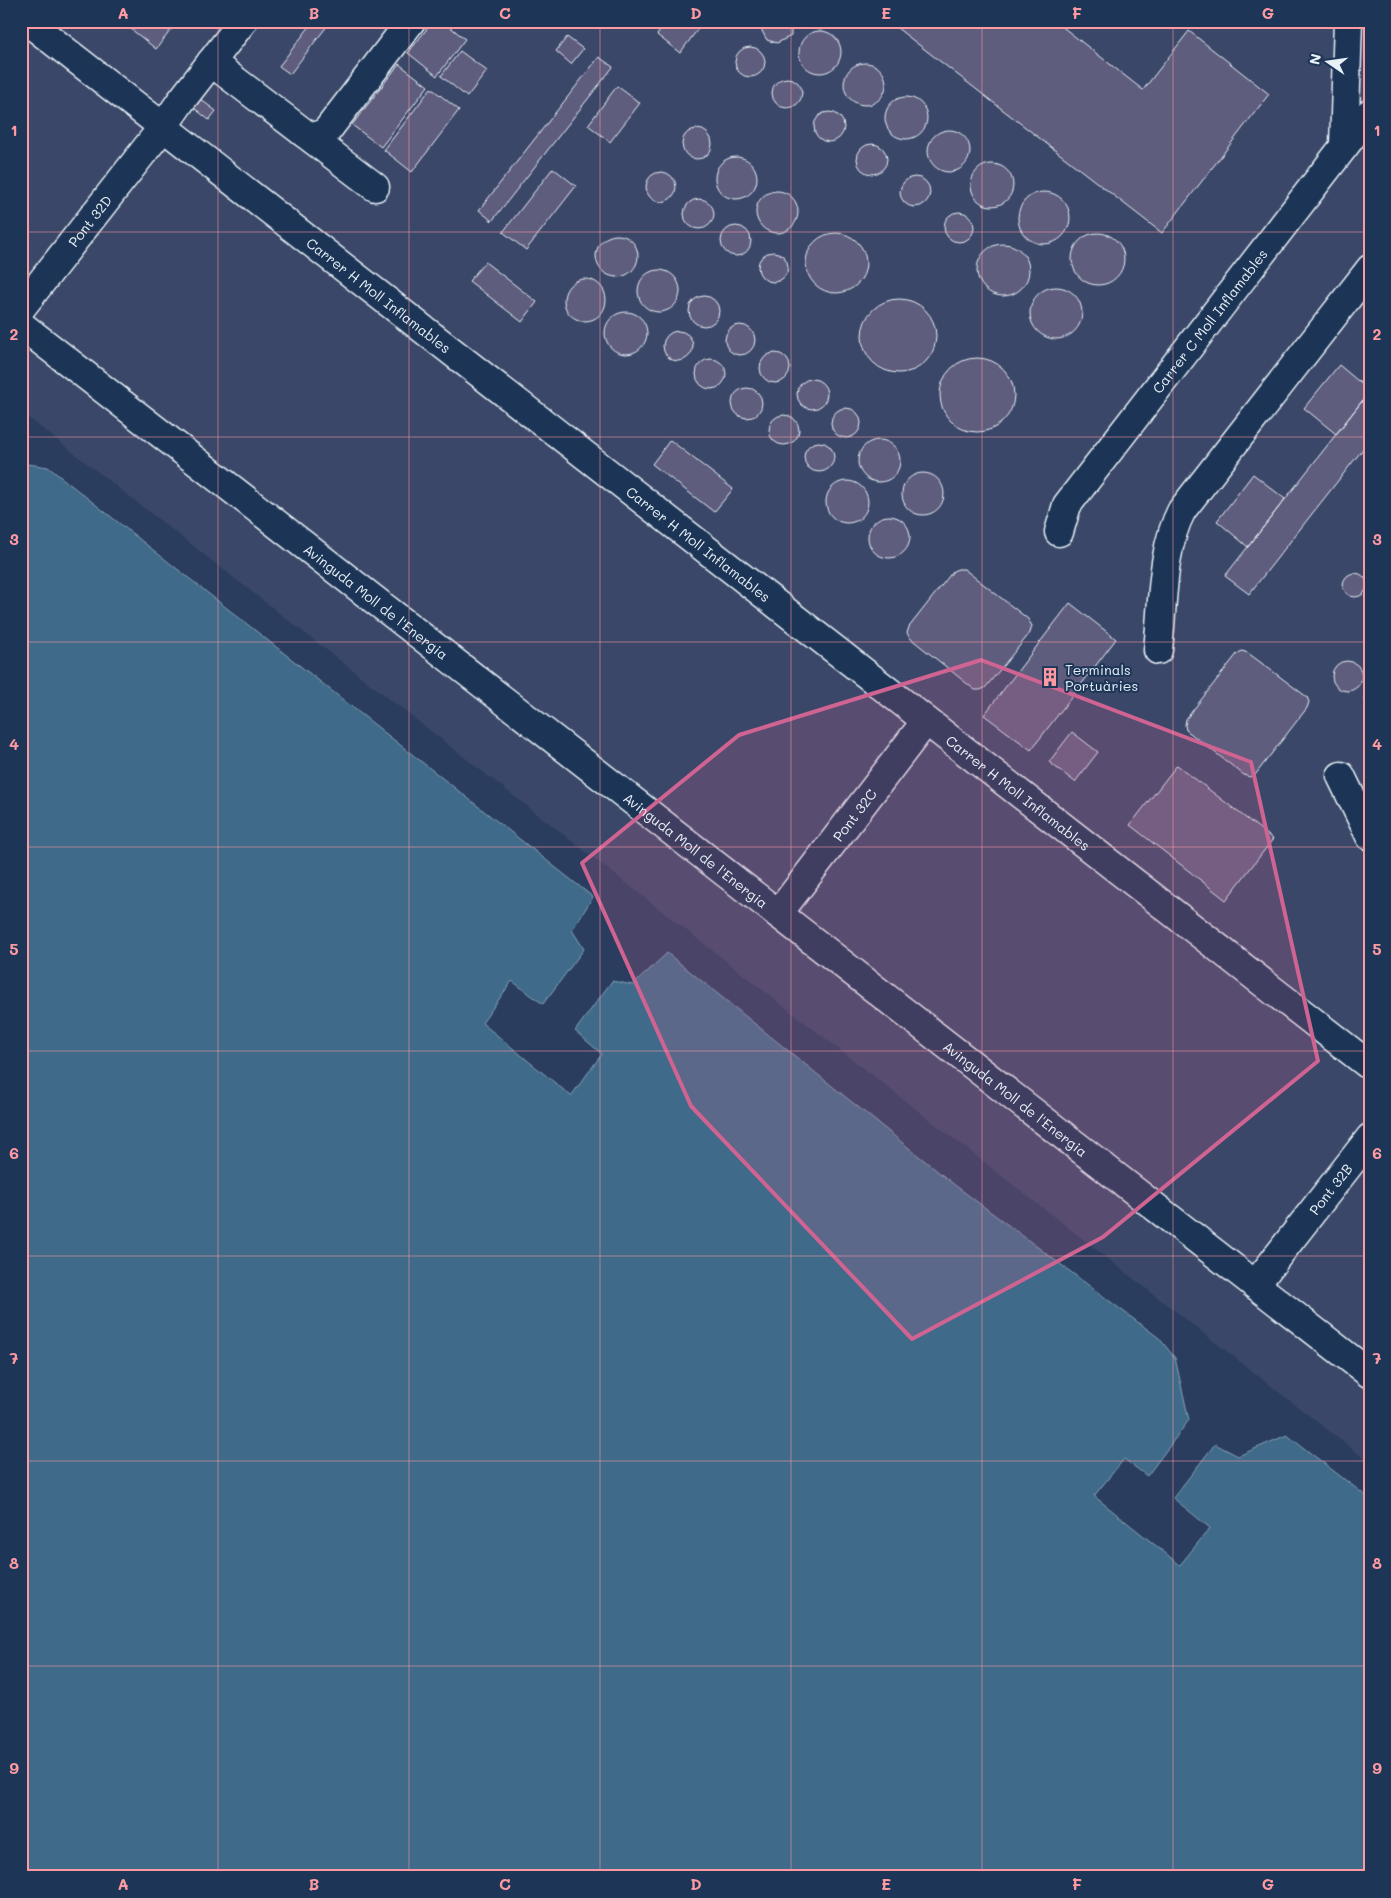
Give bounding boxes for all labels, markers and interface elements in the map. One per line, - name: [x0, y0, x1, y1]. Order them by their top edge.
- text: A: [117, 2, 129, 23]
- text: B: [309, 2, 319, 23]
- text: C: [499, 2, 511, 23]
- text: D: [690, 2, 702, 23]
- text: E: [881, 2, 891, 23]
- text: F: [1072, 2, 1082, 23]
- text: G: [1262, 2, 1274, 23]
- north arrow: [1304, 38, 1354, 88]
- text: N: [1304, 52, 1325, 66]
- text: 1: [10, 119, 18, 140]
- text: 1: [1373, 119, 1381, 140]
- street label: Pont 32D: [63, 191, 116, 251]
- street label: Carrer H Moll Inflamables: [303, 233, 455, 357]
- street label: Carrer C Moll Inflamables: [1147, 245, 1271, 397]
- text: 2: [10, 323, 19, 344]
- text: 2: [1373, 323, 1382, 344]
- street label: Carrer H Moll Inflamables: [623, 481, 775, 606]
- text: 3: [9, 528, 19, 549]
- text: 3: [1372, 528, 1382, 549]
- street label: Avinguda Moll de l'Energia: [300, 539, 452, 663]
- place label: Terminals Portuàries: [1065, 660, 1138, 695]
- building icon: Terminals Portuàries: [1039, 666, 1061, 688]
- street label: Carrer H Moll Inflamables: [942, 730, 1094, 854]
- text: 4: [9, 733, 19, 754]
- text: 4: [1372, 733, 1382, 754]
- street label: Pont 32C: [828, 785, 880, 845]
- street label: Avinguda Moll de l'Energia: [620, 788, 772, 912]
- text: 5: [9, 938, 19, 959]
- text: 5: [1372, 938, 1382, 959]
- street label: Avinguda Moll de l'Energia: [940, 1036, 1092, 1161]
- text: 6: [9, 1142, 19, 1163]
- text: 6: [1372, 1142, 1382, 1163]
- street label: Pont 32B: [1304, 1159, 1356, 1218]
- text: 7: [10, 1347, 19, 1368]
- text: 7: [1373, 1347, 1382, 1368]
- text: 8: [9, 1552, 19, 1573]
- text: 8: [1372, 1552, 1382, 1573]
- text: 9: [9, 1757, 19, 1778]
- text: 9: [1372, 1757, 1382, 1778]
- text: A: [117, 1873, 129, 1894]
- text: B: [309, 1873, 319, 1894]
- text: C: [499, 1873, 511, 1894]
- text: D: [690, 1873, 702, 1894]
- text: E: [881, 1873, 891, 1894]
- text: F: [1072, 1873, 1082, 1894]
- text: G: [1262, 1873, 1274, 1894]

